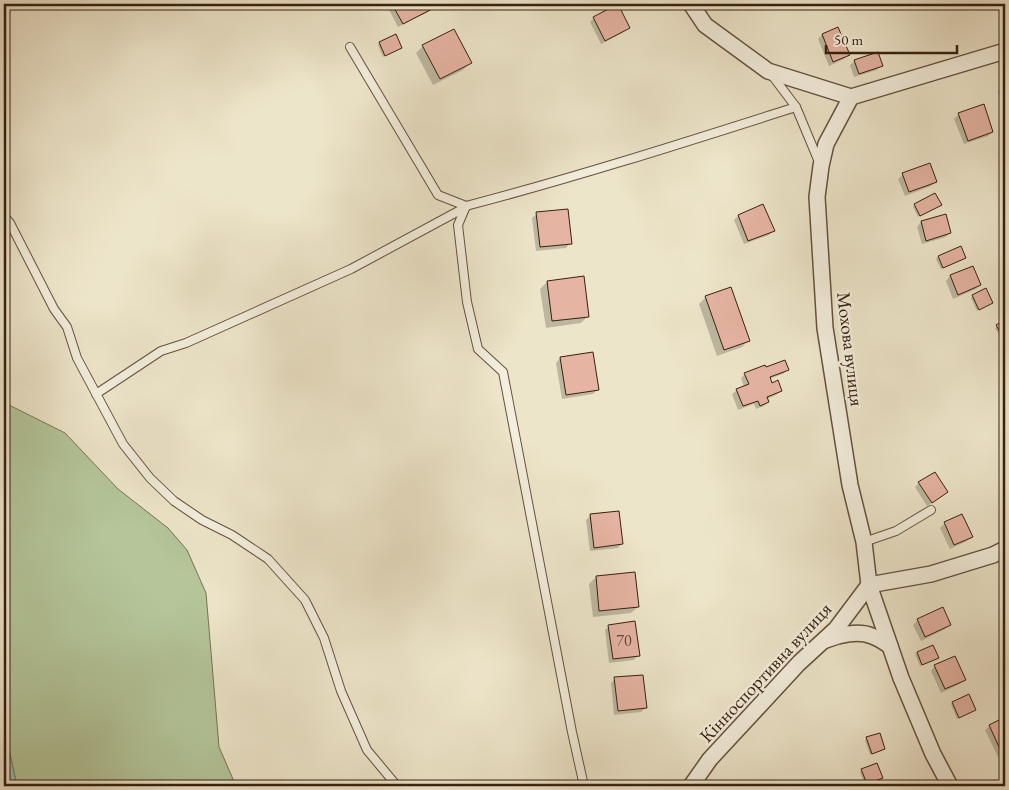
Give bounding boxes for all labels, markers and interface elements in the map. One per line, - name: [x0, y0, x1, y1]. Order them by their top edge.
- scale bar: [826, 22, 958, 54]
- text: 50 m: [834, 30, 863, 49]
- street label: Мохова вулиця: [831, 290, 870, 408]
- street label: Кінноспортивна вулиця: [694, 597, 837, 748]
- house number: 70: [616, 630, 632, 651]

